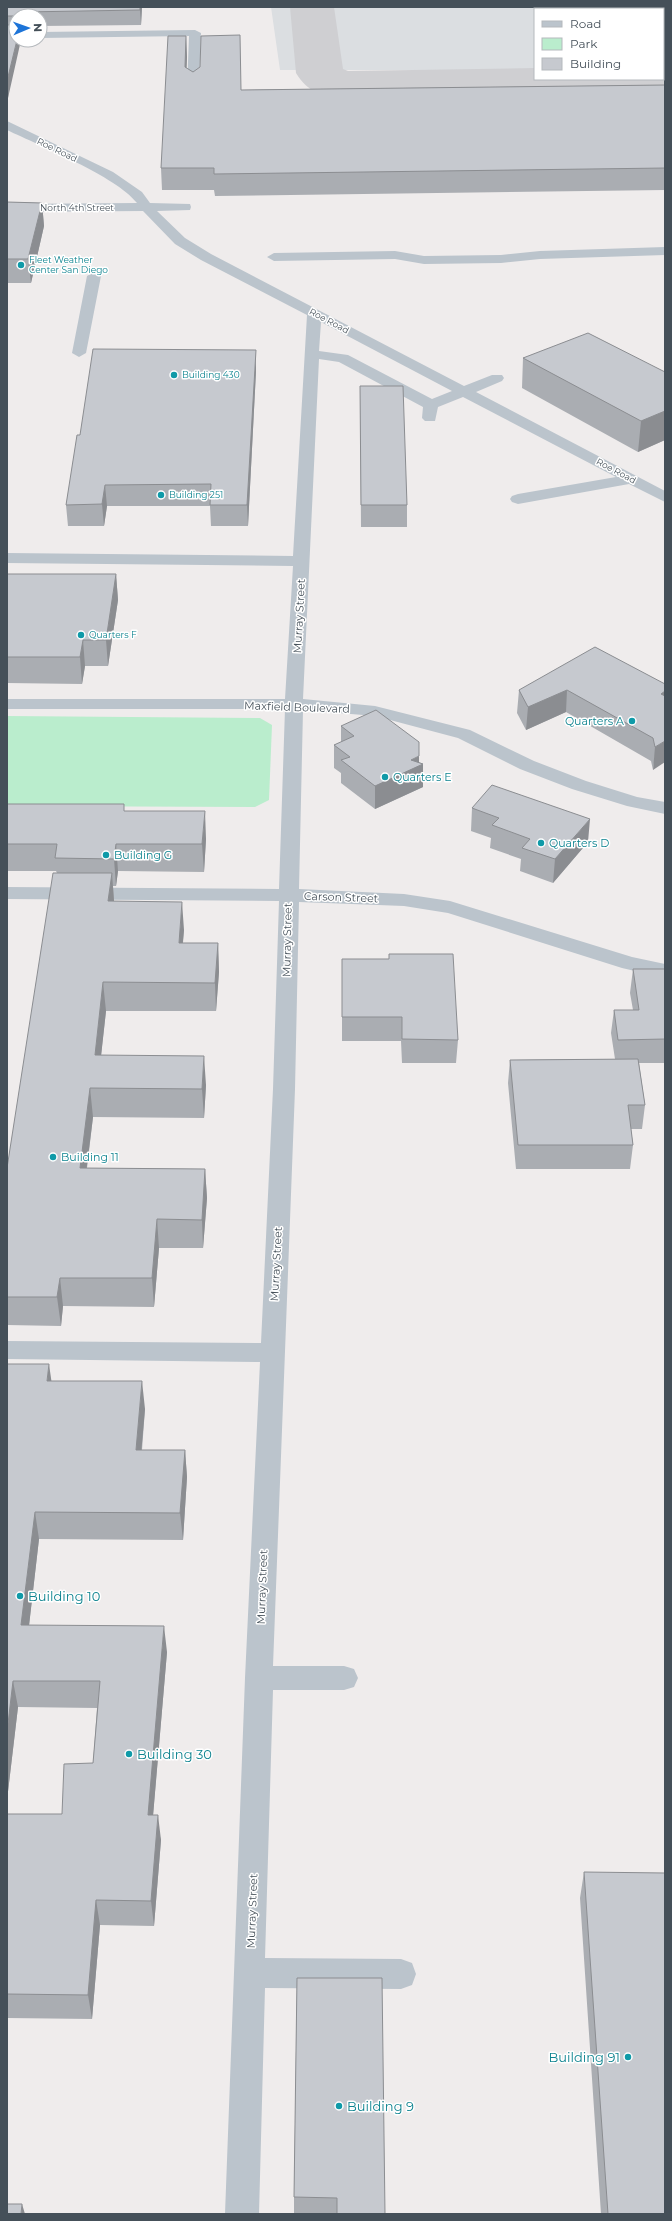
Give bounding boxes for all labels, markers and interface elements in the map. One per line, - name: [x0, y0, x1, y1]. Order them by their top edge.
- north arrow: [8, 8, 48, 48]
- legend: [534, 8, 664, 80]
- text: Road: [570, 16, 601, 31]
- text: N: [31, 23, 45, 32]
- text: Park: [570, 36, 598, 51]
- text: Building: [570, 56, 621, 71]
- street label: Roe Road: [35, 135, 79, 164]
- street label: North 4th Street: [40, 202, 114, 213]
- place label: Fleet Weather Center San Diego: [29, 254, 108, 275]
- marker: Fleet Weather Center San Diego: [16, 260, 26, 270]
- street label: Roe Road: [307, 305, 351, 336]
- place label: Building 430: [182, 369, 240, 380]
- marker: Building 430: [169, 370, 179, 380]
- street label: Roe Road: [594, 455, 638, 486]
- place label: Building 251: [169, 489, 223, 500]
- marker: Building 251: [156, 490, 166, 500]
- street label: Murray Street: [290, 578, 308, 654]
- place label: Quarters F: [89, 629, 137, 640]
- marker: Quarters F: [76, 630, 86, 640]
- street label: Maxfield Boulevard: [244, 698, 350, 716]
- place label: Quarters A: [565, 714, 624, 728]
- marker: Quarters A: [627, 716, 637, 726]
- place label: Quarters E: [393, 770, 452, 784]
- marker: Quarters E: [380, 772, 390, 782]
- place label: Quarters D: [549, 836, 609, 850]
- marker: Quarters D: [536, 838, 546, 848]
- place label: Building G: [114, 848, 172, 862]
- marker: Building G: [101, 850, 111, 860]
- street label: Carson Street: [304, 889, 379, 905]
- street label: Murray Street: [279, 902, 295, 977]
- place label: Building 11: [61, 1150, 119, 1164]
- marker: Building 11: [48, 1152, 58, 1162]
- street label: Murray Street: [267, 1226, 285, 1302]
- street label: Murray Street: [254, 1549, 270, 1625]
- place label: Building 10: [28, 1588, 100, 1604]
- marker: Building 10: [15, 1591, 25, 1601]
- place label: Building 30: [137, 1746, 212, 1762]
- marker: Building 30: [124, 1749, 134, 1759]
- street label: Murray Street: [244, 1873, 260, 1949]
- place label: Building 91: [548, 2049, 620, 2065]
- marker: Building 91: [623, 2052, 633, 2062]
- place label: Building 9: [347, 2098, 414, 2114]
- marker: Building 9: [334, 2101, 344, 2111]

